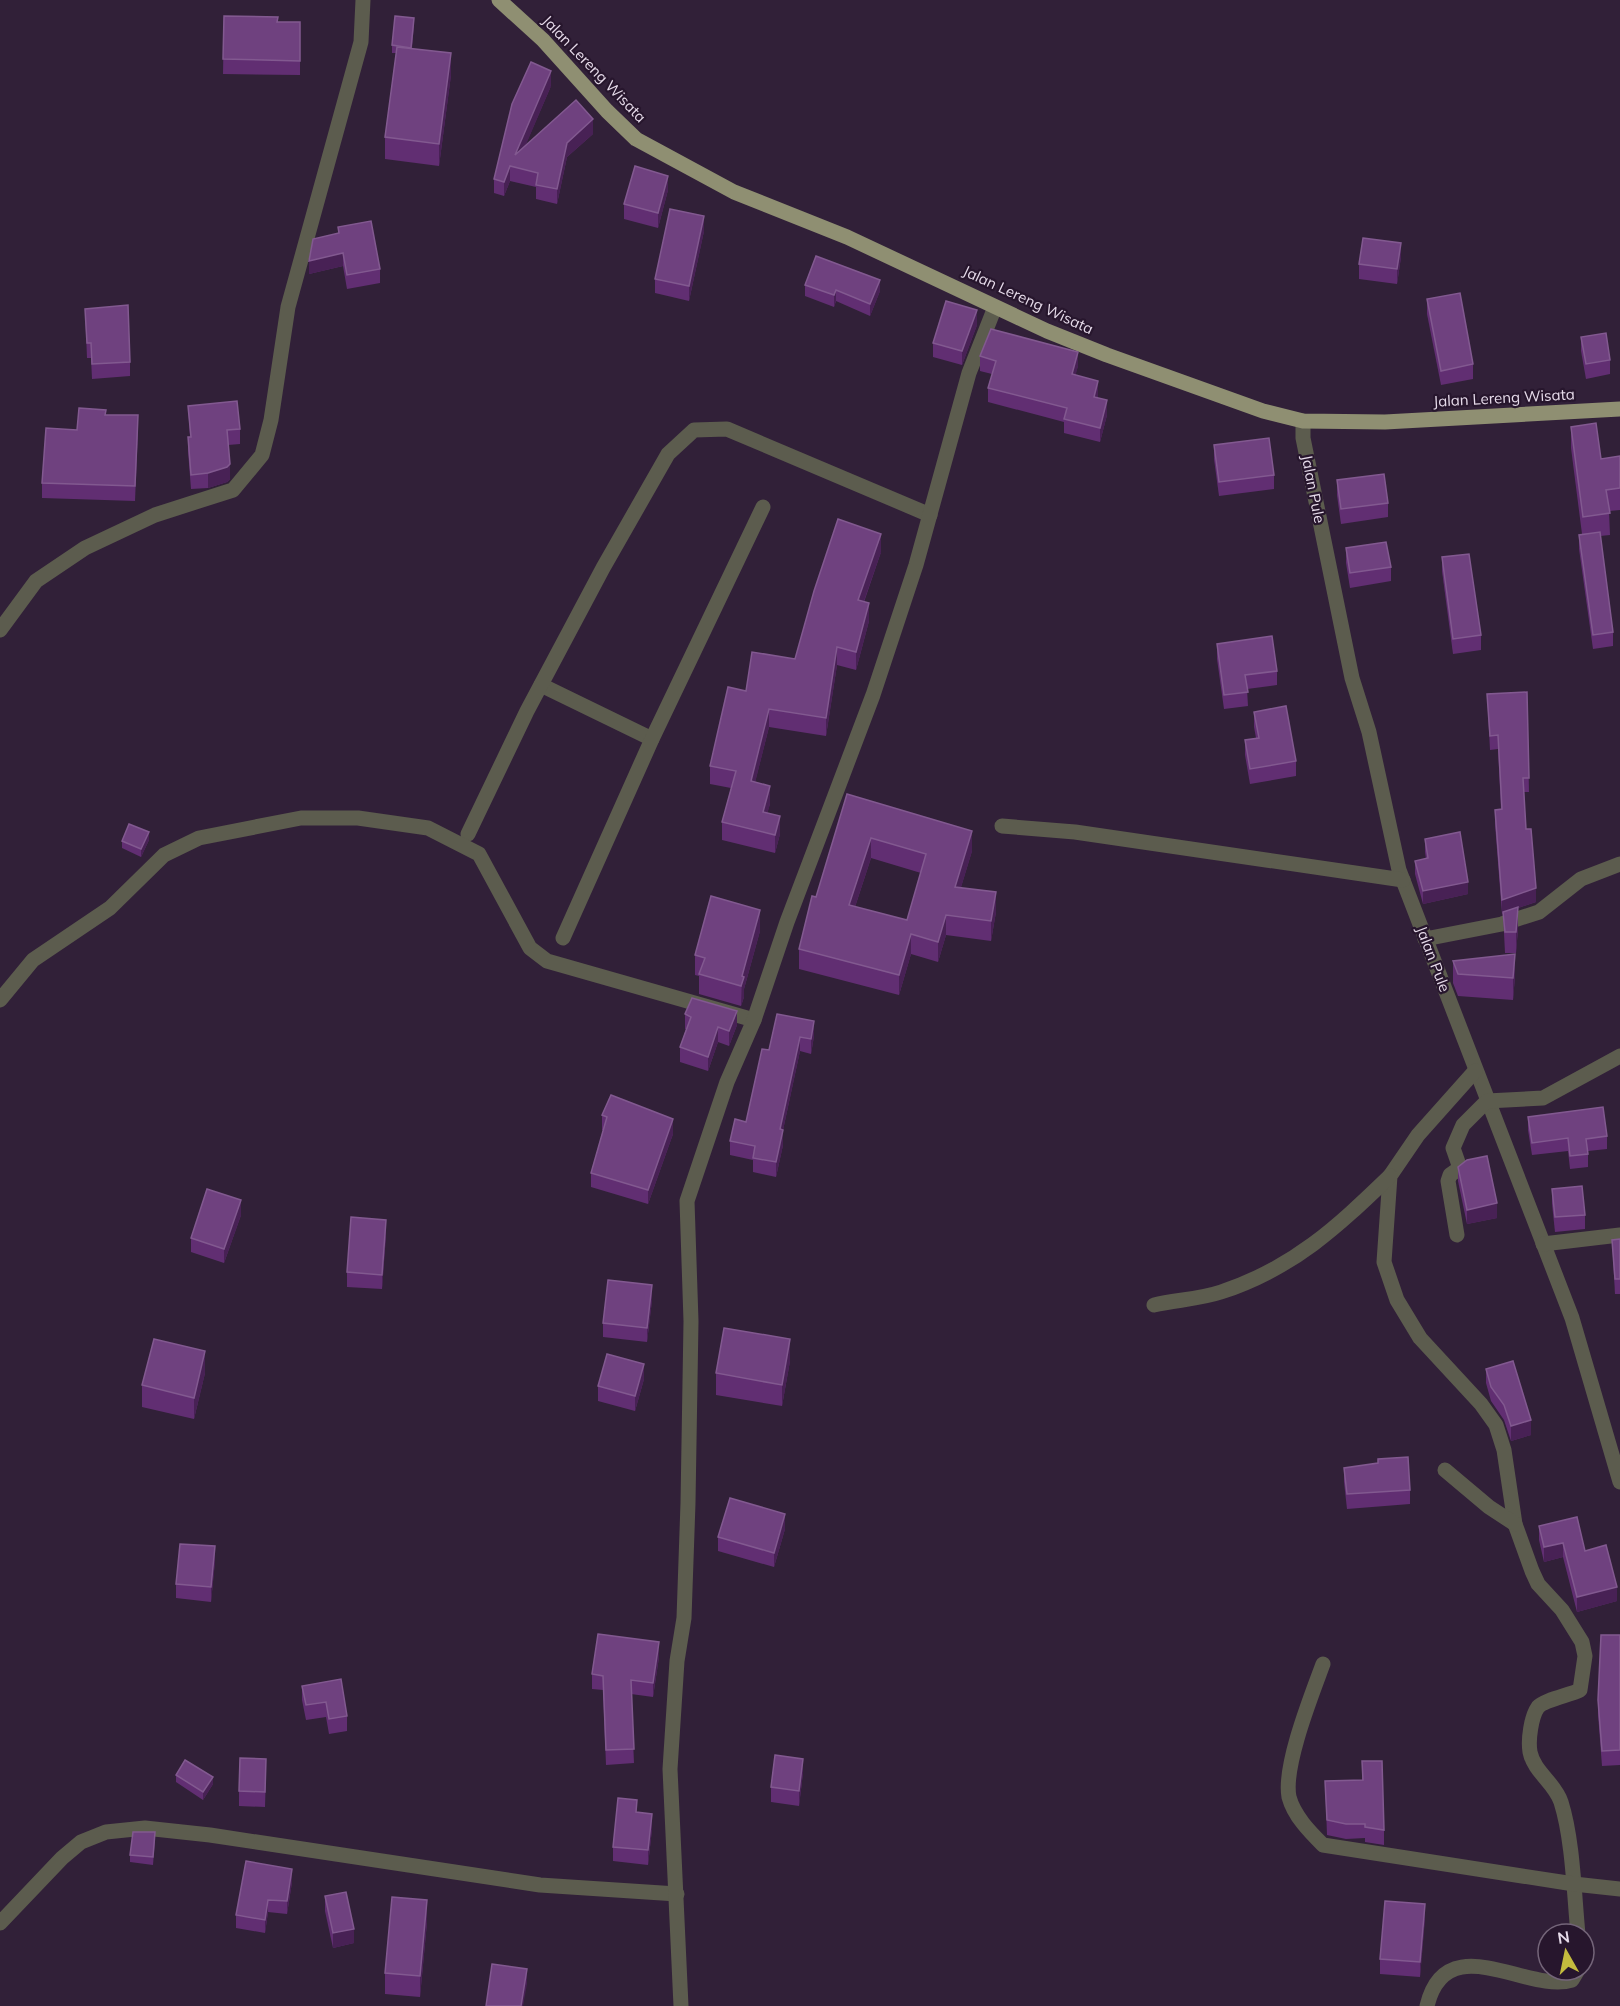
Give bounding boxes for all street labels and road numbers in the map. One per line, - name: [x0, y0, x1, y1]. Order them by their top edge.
- street label: Jalan Lereng Wisata: [538, 11, 650, 126]
- street label: Jalan Lereng Wisata: [960, 261, 1096, 338]
- street label: Jalan Lereng Wisata: [1433, 384, 1575, 411]
- street label: Jalan Pule: [1298, 453, 1329, 525]
- street label: Jalan Pule: [1412, 923, 1455, 995]

